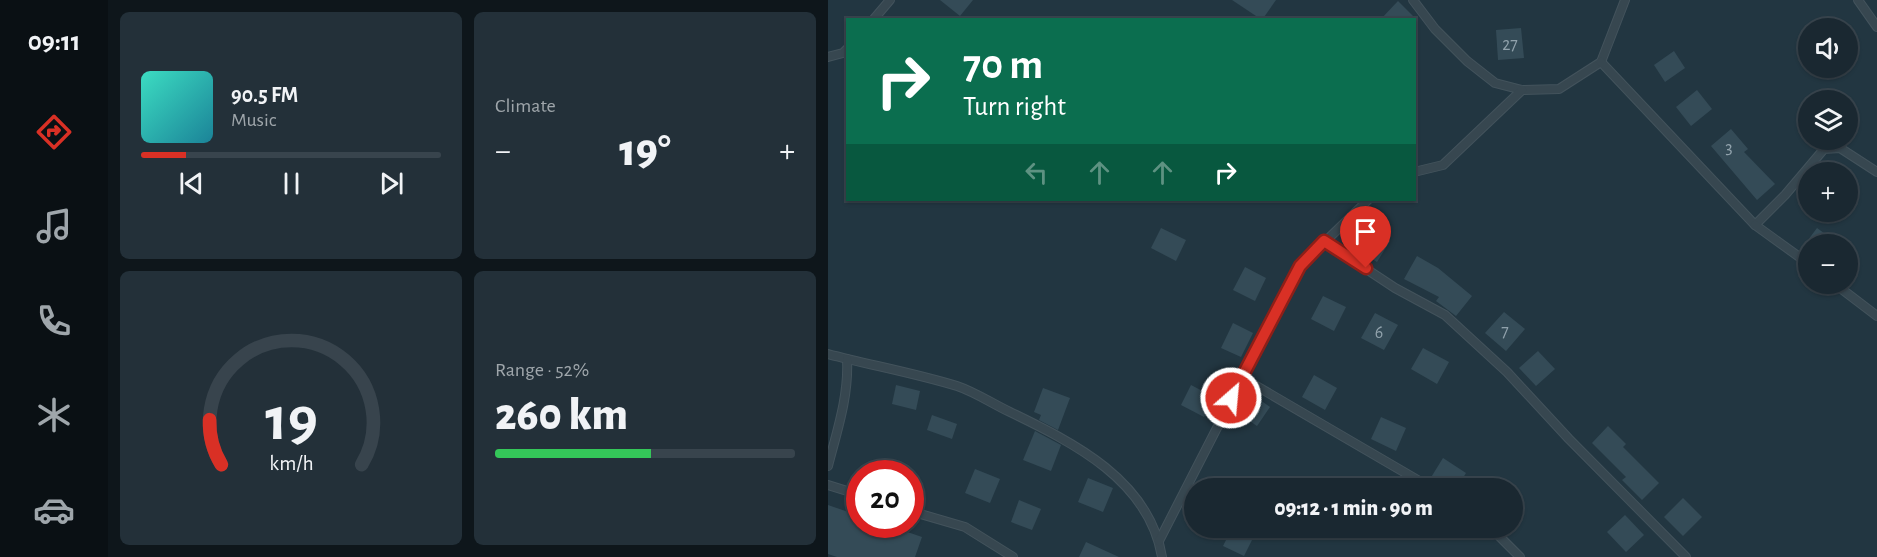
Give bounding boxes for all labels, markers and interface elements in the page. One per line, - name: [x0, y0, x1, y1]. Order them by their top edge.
- map controls: [1798, 18, 1858, 294]
- button: sound: [1798, 18, 1858, 78]
- text: 09:11: [28, 28, 80, 55]
- house number: 27: [1502, 36, 1518, 54]
- icon: right: [864, 42, 942, 120]
- text: 70 m: [963, 44, 1043, 86]
- text: 90.5 FM: [231, 84, 298, 106]
- button: layers: [1798, 90, 1858, 150]
- text: Turn right: [963, 93, 1066, 120]
- text: Climate: [495, 96, 556, 116]
- text: Music: [231, 110, 277, 130]
- icon: directions: [33, 111, 75, 153]
- text: 19°: [619, 129, 671, 174]
- text: −: [495, 135, 511, 168]
- text: +: [779, 135, 795, 168]
- house number: 3: [1725, 139, 1733, 157]
- icon: left: [1020, 156, 1053, 189]
- icon: ahead: [1083, 156, 1116, 189]
- icon: ahead: [1146, 156, 1179, 189]
- icon: right: [1209, 156, 1242, 189]
- button: +: [1798, 162, 1858, 222]
- icon: previous: [175, 167, 208, 200]
- icon: pause: [275, 167, 308, 200]
- icon: next: [375, 167, 408, 200]
- icon: music: [33, 205, 75, 247]
- pin: [1340, 206, 1391, 268]
- icon: arrive: [1349, 215, 1382, 248]
- button: −: [1798, 234, 1858, 294]
- icon: phone: [33, 300, 75, 342]
- house number: 7: [1501, 323, 1509, 341]
- house number: 6: [1375, 324, 1383, 342]
- text: Range · 52%: [495, 360, 589, 380]
- position arrow: [1199, 366, 1263, 430]
- text: 19: [265, 389, 317, 451]
- text: 260 km: [495, 393, 628, 438]
- icon: climate: [33, 394, 75, 436]
- text: km/h: [269, 453, 313, 474]
- speed limit sign: 20: [846, 460, 924, 538]
- icon: car: [33, 489, 75, 531]
- text: 09:12 · 1 min · 90 m: [1274, 497, 1433, 519]

